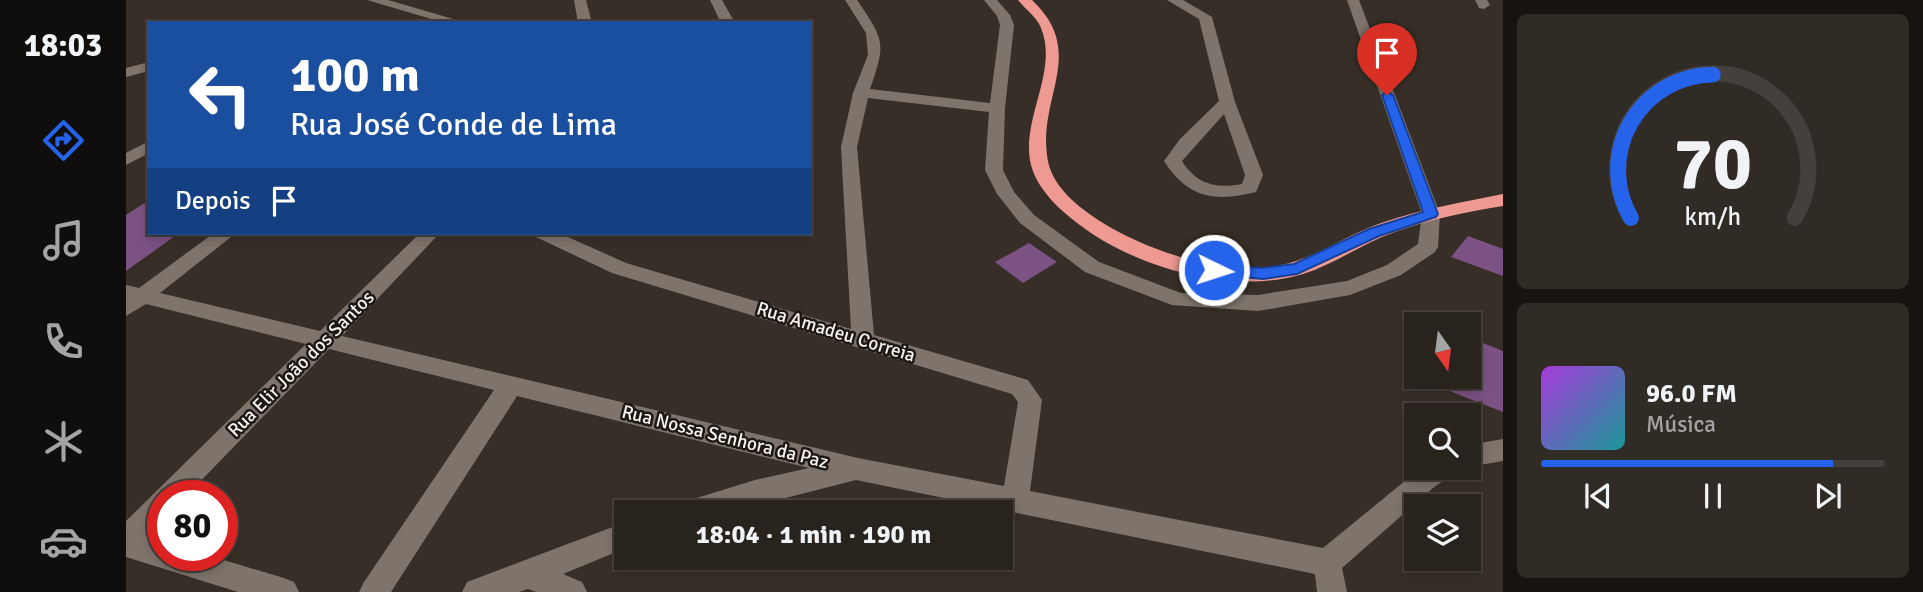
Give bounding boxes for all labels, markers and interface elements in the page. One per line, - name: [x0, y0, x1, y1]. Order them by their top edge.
- pin: [1357, 23, 1417, 95]
- text: 18:03: [24, 26, 102, 65]
- icon: arrive: [1368, 34, 1406, 72]
- text: 100 m: [290, 45, 420, 105]
- icon: left: [175, 49, 266, 140]
- text: Rua José Conde de Lima: [290, 105, 617, 144]
- icon: directions: [39, 116, 88, 165]
- text: 70: [1674, 120, 1752, 209]
- icon: arrive: [265, 182, 303, 220]
- text: Depois: [175, 185, 251, 217]
- text: km/h: [1685, 200, 1741, 231]
- icon: music: [39, 216, 88, 265]
- position arrow: [1177, 233, 1251, 307]
- street label: Rua Elir João dos Santos: [223, 286, 379, 442]
- street label: Rua Amadeu Correia: [754, 296, 918, 368]
- north arrow: [1404, 312, 1480, 388]
- map controls: [1404, 312, 1481, 571]
- icon: phone: [39, 317, 88, 366]
- text: 96.0 FM: [1646, 378, 1737, 410]
- street label: Rua Nossa Senhora da Paz: [619, 400, 831, 474]
- button: search: [1404, 403, 1481, 480]
- text: Música: [1646, 410, 1716, 439]
- icon: climate: [39, 417, 88, 466]
- icon: previous: [1579, 477, 1617, 515]
- icon: pause: [1694, 477, 1732, 515]
- icon: next: [1809, 477, 1847, 515]
- speed limit sign: 80: [147, 480, 238, 571]
- button: layers: [1404, 494, 1481, 571]
- icon: car: [39, 517, 88, 566]
- text: 18:04 · 1 min · 190 m: [696, 519, 931, 551]

